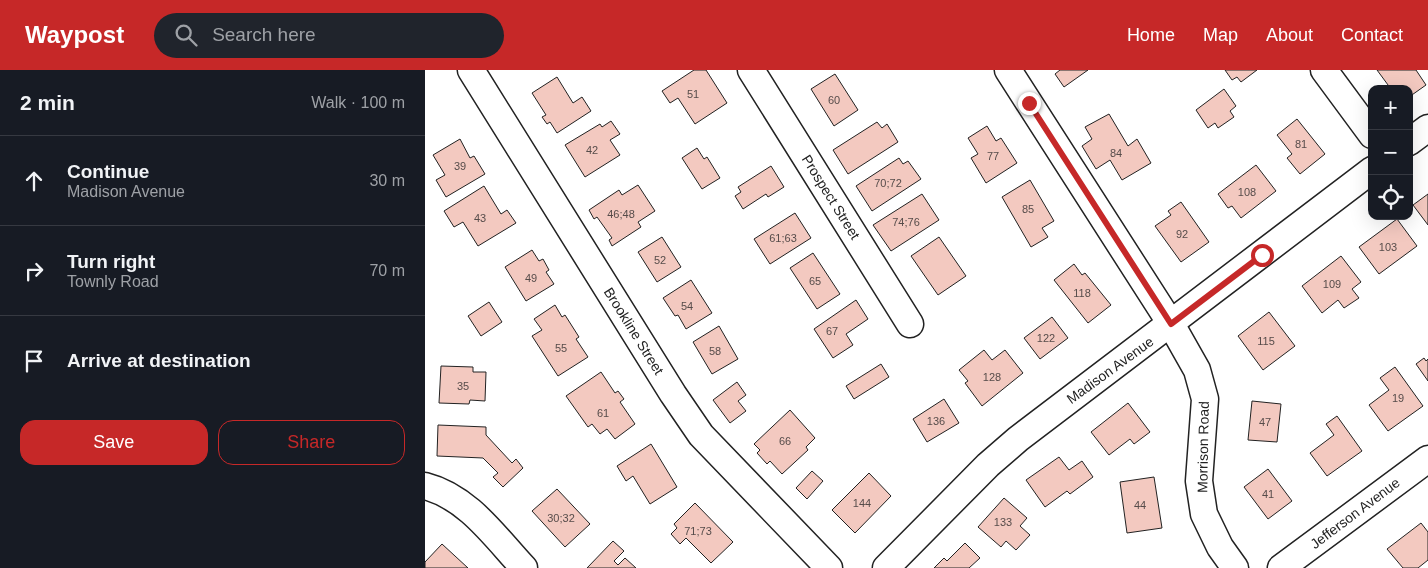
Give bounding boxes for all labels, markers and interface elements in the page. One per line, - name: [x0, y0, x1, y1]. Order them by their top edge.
- search box: [154, 13, 504, 58]
- text: Waypost: [25, 21, 124, 48]
- icon: search: [172, 21, 200, 49]
- text: Search here: [212, 24, 316, 45]
- text: Home: [1127, 25, 1175, 45]
- text: Map: [1203, 25, 1238, 45]
- text: About: [1266, 25, 1313, 45]
- text: Contact: [1341, 25, 1403, 45]
- map controls: [1368, 85, 1413, 220]
- button: +: [1368, 85, 1413, 130]
- house number: 51: [687, 88, 699, 100]
- text: 2 min: [20, 91, 75, 114]
- route end: [1018, 92, 1041, 115]
- text: Walk · 100 m: [311, 94, 405, 111]
- house number: 60: [828, 94, 840, 106]
- button: −: [1368, 130, 1413, 175]
- house number: 81: [1295, 138, 1307, 150]
- house number: 42: [586, 144, 598, 156]
- house number: 84: [1110, 147, 1122, 159]
- house number: 77: [987, 150, 999, 162]
- street label: Prospect Street: [799, 152, 863, 242]
- house number: 39: [454, 160, 466, 172]
- text: Continue: [67, 161, 149, 182]
- icon: ahead: [20, 167, 48, 195]
- text: 30 m: [369, 172, 405, 189]
- button: locate: [1368, 175, 1413, 220]
- house number: 70;72: [874, 177, 902, 189]
- text: Madison Avenue: [67, 183, 185, 200]
- house number: 108: [1238, 186, 1256, 198]
- house number: 85: [1022, 203, 1034, 215]
- house number: 46;48: [607, 208, 635, 220]
- house number: 43: [474, 212, 486, 224]
- house number: 74;76: [892, 216, 920, 228]
- house number: 92: [1176, 228, 1188, 240]
- house number: 61;63: [769, 232, 797, 244]
- house number: 103: [1379, 241, 1397, 253]
- route start: [1251, 244, 1274, 267]
- text: Turn right: [67, 251, 155, 272]
- house number: 52: [654, 254, 666, 266]
- icon: right: [20, 257, 48, 285]
- text: 70 m: [369, 262, 405, 279]
- house number: 49: [525, 272, 537, 284]
- text: Townly Road: [67, 273, 159, 290]
- house number: 65: [809, 275, 821, 287]
- house number: 109: [1323, 278, 1341, 290]
- street label: Brookline Street: [601, 285, 667, 378]
- house number: 118: [1073, 287, 1091, 299]
- house number: 54: [681, 300, 693, 312]
- house number: 67: [826, 325, 838, 337]
- house number: 122: [1037, 332, 1055, 344]
- street label: Madison Avenue: [1064, 333, 1157, 407]
- house number: 115: [1257, 335, 1275, 347]
- house number: 55: [555, 342, 567, 354]
- house number: 58: [709, 345, 721, 357]
- icon: arrive: [20, 347, 48, 375]
- text: Arrive at destination: [67, 350, 251, 371]
- house number: 128: [983, 371, 1001, 383]
- house number: 35: [457, 380, 469, 392]
- house number: 19: [1392, 392, 1404, 404]
- street label: Morrison Road: [1194, 401, 1212, 493]
- house number: 61: [597, 407, 609, 419]
- house number: 136: [927, 415, 945, 427]
- house number: 47: [1259, 416, 1271, 428]
- button: Save: [20, 420, 208, 465]
- button: Share: [218, 420, 405, 465]
- house number: 66: [779, 435, 791, 447]
- street label: Jefferson Avenue: [1307, 474, 1403, 552]
- house number: 41: [1262, 488, 1274, 500]
- house number: 144: [853, 497, 871, 509]
- house number: 44: [1134, 499, 1146, 511]
- house number: 30;32: [547, 512, 575, 524]
- house number: 133: [994, 516, 1012, 528]
- house number: 71;73: [684, 525, 712, 537]

